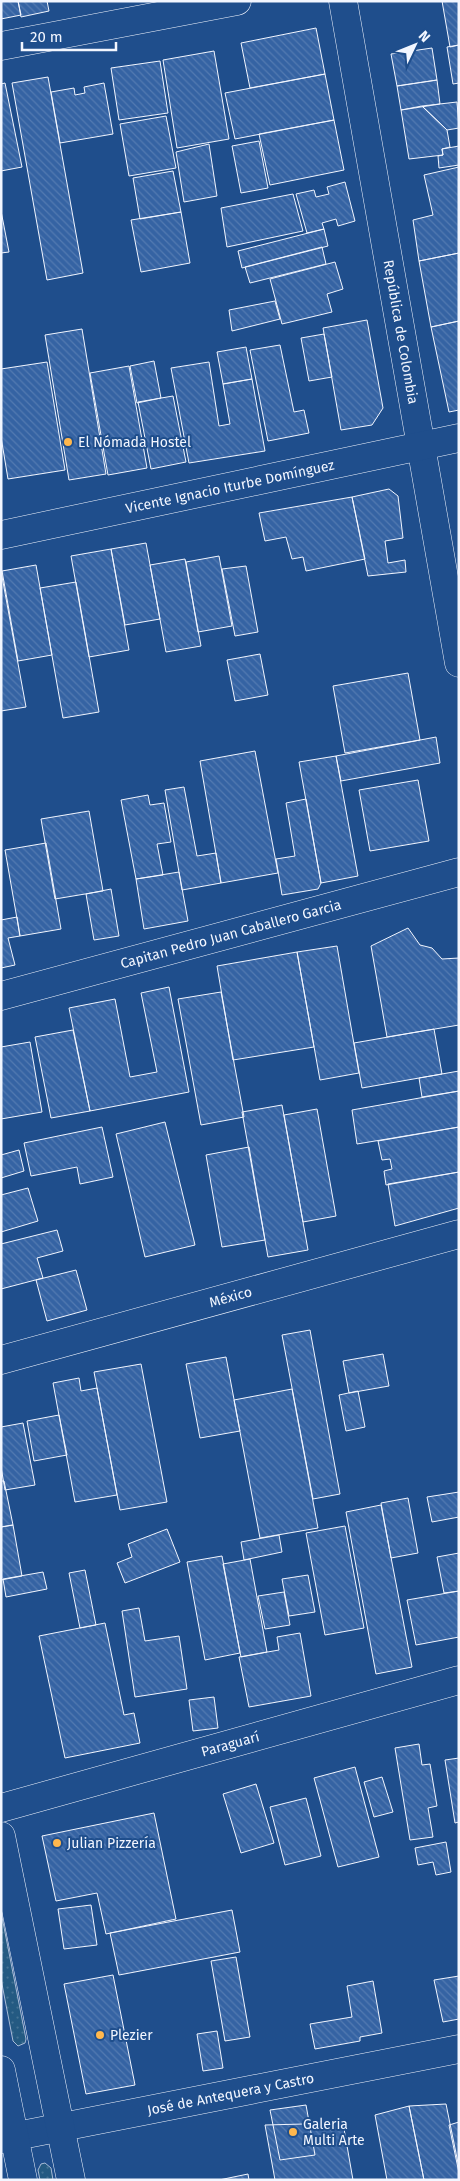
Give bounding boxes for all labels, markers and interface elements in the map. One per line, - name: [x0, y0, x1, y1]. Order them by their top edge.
- scale bar: [22, 20, 116, 52]
- north arrow: [390, 20, 440, 70]
- text: N: [415, 27, 434, 46]
- text: 20 m: [30, 28, 63, 46]
- street label: República de Colombia: [380, 259, 421, 406]
- place label: El Nómada Hostel: [78, 434, 191, 451]
- marker: El Nómada Hostel: [62, 436, 74, 448]
- street label: Vicente Ignacio Iturbe Domínguez: [124, 457, 336, 517]
- street label: Capitan Pedro Juan Caballero Garcia: [119, 896, 343, 972]
- street label: México: [207, 1283, 254, 1311]
- street label: Paraguarí: [199, 1728, 261, 1761]
- place label: Julian Pizzería: [67, 1835, 156, 1852]
- marker: Julian Pizzería: [51, 1837, 63, 1849]
- place label: Plezier: [110, 2027, 153, 2044]
- marker: Plezier: [94, 2029, 106, 2041]
- street label: José de Antequera y Castro: [146, 2070, 316, 2119]
- place label: Galeria Multi Arte: [303, 2116, 365, 2149]
- marker: Galeria Multi Arte: [287, 2126, 299, 2138]

